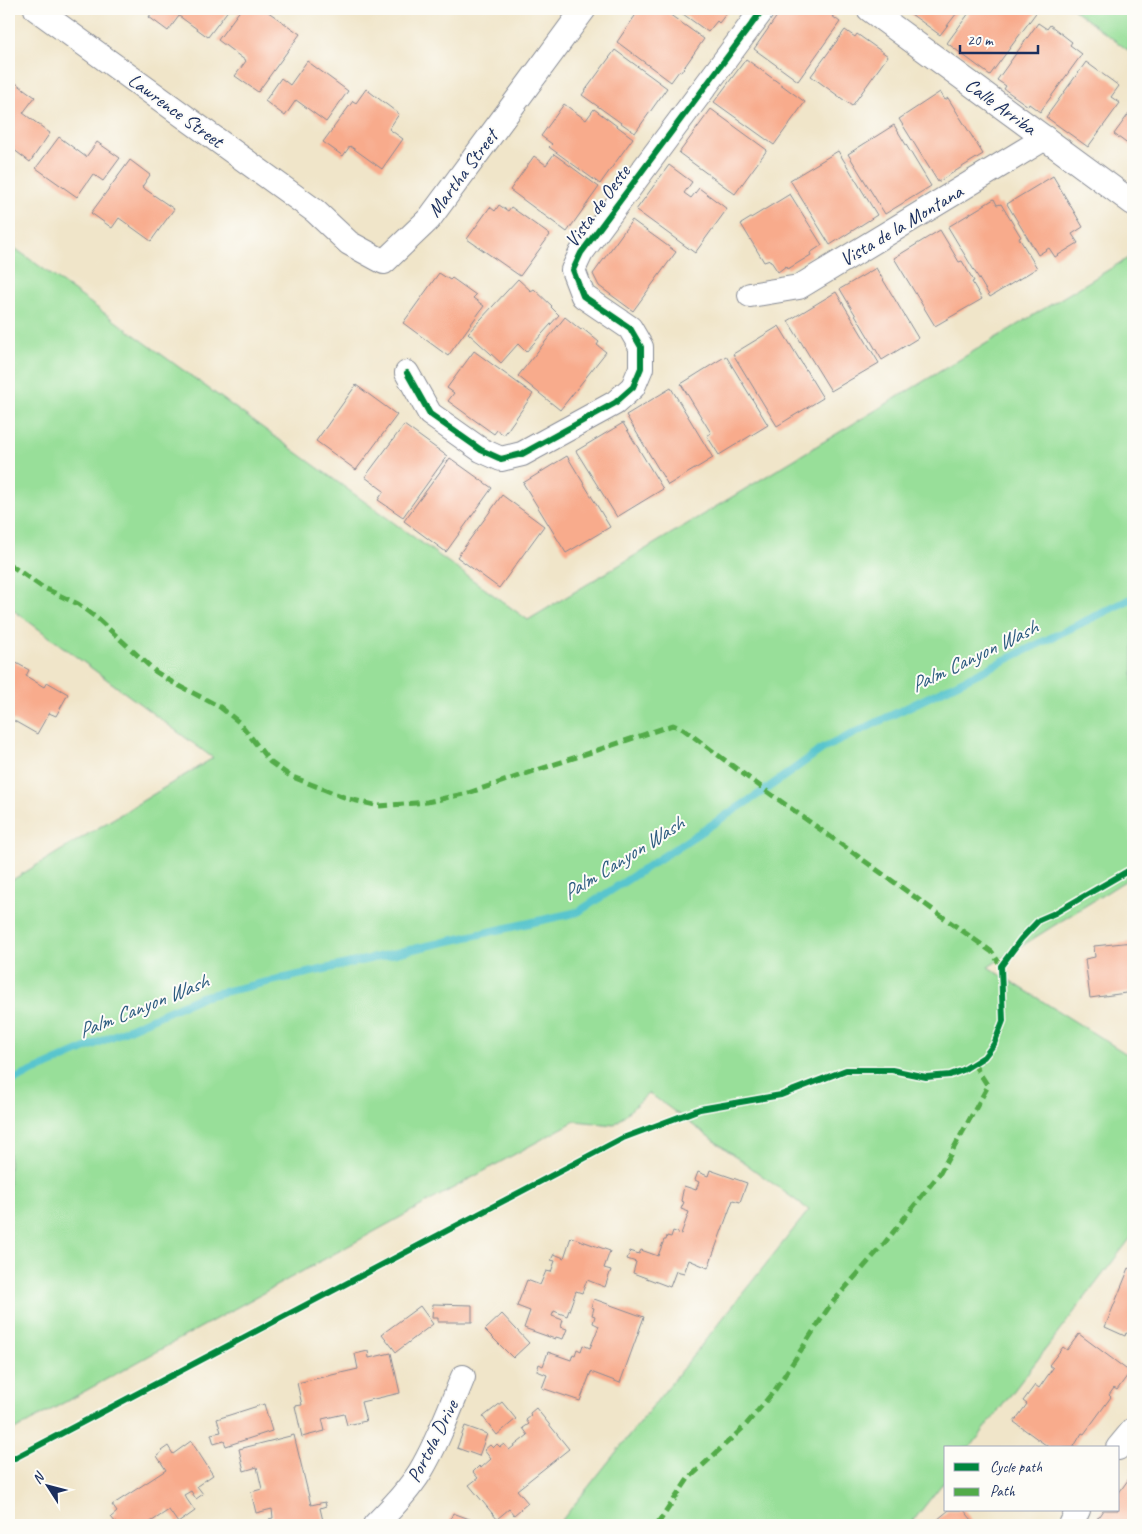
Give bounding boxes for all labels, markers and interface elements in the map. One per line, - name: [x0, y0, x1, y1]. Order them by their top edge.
- scale bar: [960, 22, 1037, 54]
- text: 20 m: [967, 31, 994, 50]
- street label: Lawrence Street: [123, 67, 230, 155]
- street label: Calle Arriba: [960, 72, 1042, 141]
- street label: Martha Street: [422, 122, 505, 222]
- street label: Vista de Oeste: [559, 159, 636, 252]
- street label: Vista de la Montana: [835, 178, 968, 272]
- water label: Palm Canyon Wash: [906, 613, 1044, 698]
- water label: Palm Canyon Wash: [558, 809, 690, 906]
- water label: Palm Canyon Wash: [74, 967, 214, 1044]
- street label: Portola Drive: [401, 1395, 464, 1487]
- legend: [944, 1446, 1120, 1512]
- text: Cycle path: [990, 1458, 1042, 1477]
- north arrow: [22, 1462, 72, 1512]
- text: N: [28, 1468, 49, 1487]
- text: Path: [990, 1482, 1016, 1501]

